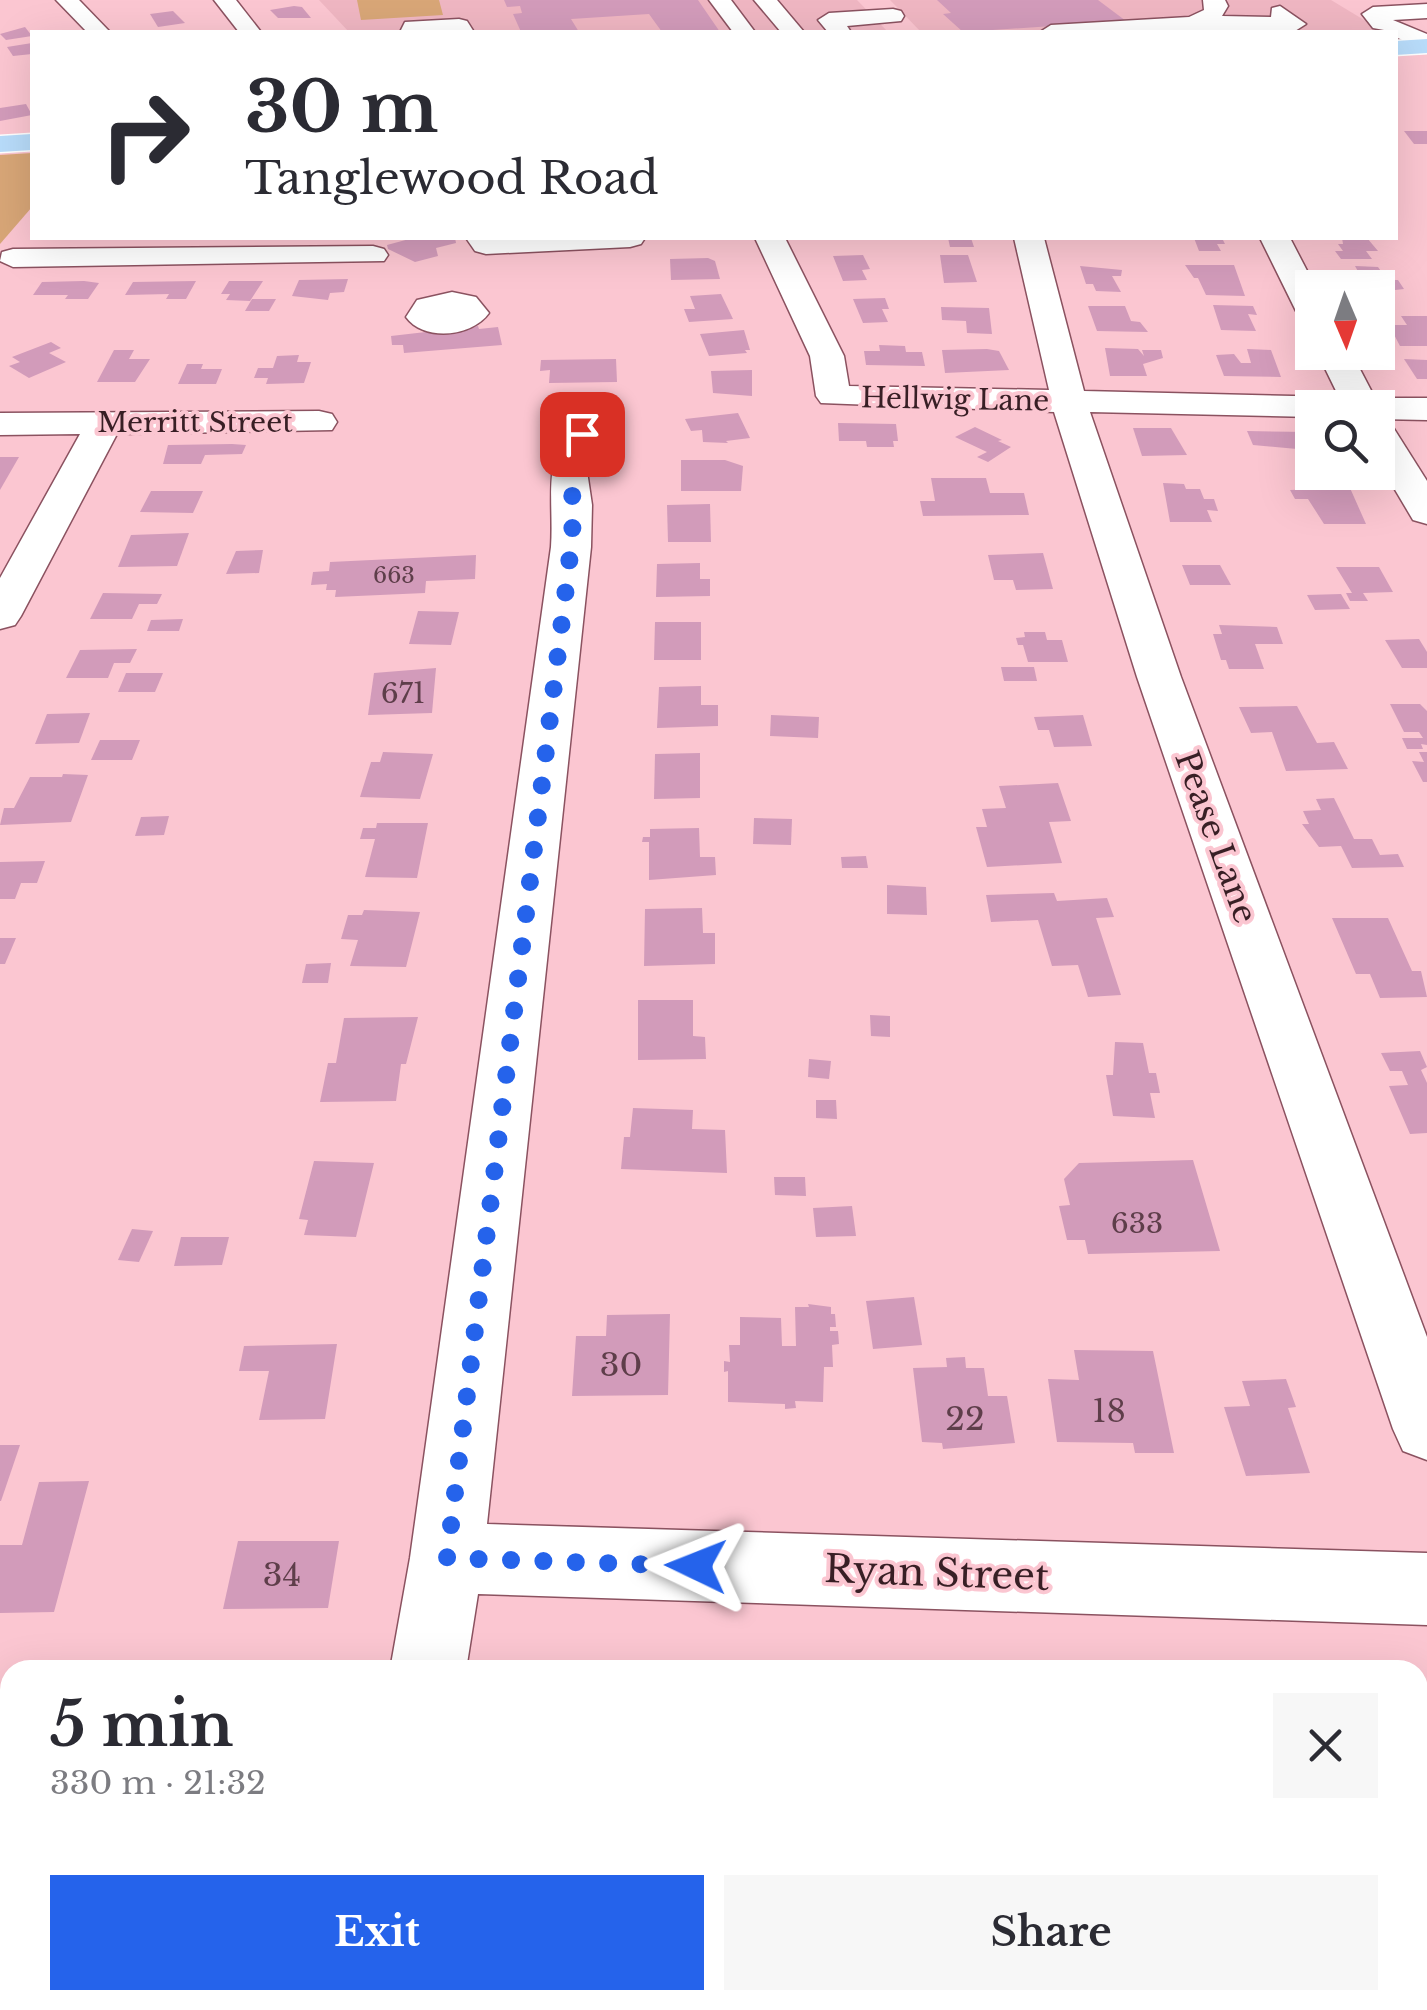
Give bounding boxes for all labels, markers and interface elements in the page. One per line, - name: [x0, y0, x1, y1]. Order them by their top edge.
- text: 30 m: [245, 64, 438, 151]
- icon: right: [80, 70, 210, 200]
- text: Tanglewood Road: [245, 150, 659, 206]
- north arrow: [1295, 270, 1395, 370]
- map controls: [1295, 270, 1395, 490]
- street label: Hellwig Lane: [861, 380, 1049, 419]
- button: search: [1295, 390, 1395, 490]
- pin: [540, 392, 625, 477]
- street label: Merritt Street: [97, 405, 293, 440]
- icon: arrive: [555, 407, 610, 462]
- house number: 663: [373, 562, 415, 589]
- house number: 671: [381, 676, 425, 711]
- street label: Pease Lane: [1166, 745, 1266, 929]
- house number: 633: [1111, 1206, 1163, 1241]
- house number: 30: [600, 1345, 642, 1385]
- house number: 18: [1092, 1391, 1126, 1431]
- house number: 22: [945, 1399, 985, 1439]
- position arrow: [644, 1514, 748, 1618]
- street label: Ryan Street: [824, 1545, 1051, 1600]
- house number: 34: [263, 1555, 301, 1595]
- text: 5 min: [50, 1688, 233, 1762]
- button: close: [1273, 1693, 1378, 1798]
- text: 330 m · 21:32: [50, 1763, 266, 1803]
- button: Exit: [50, 1875, 704, 1990]
- button: Share: [724, 1875, 1378, 1990]

